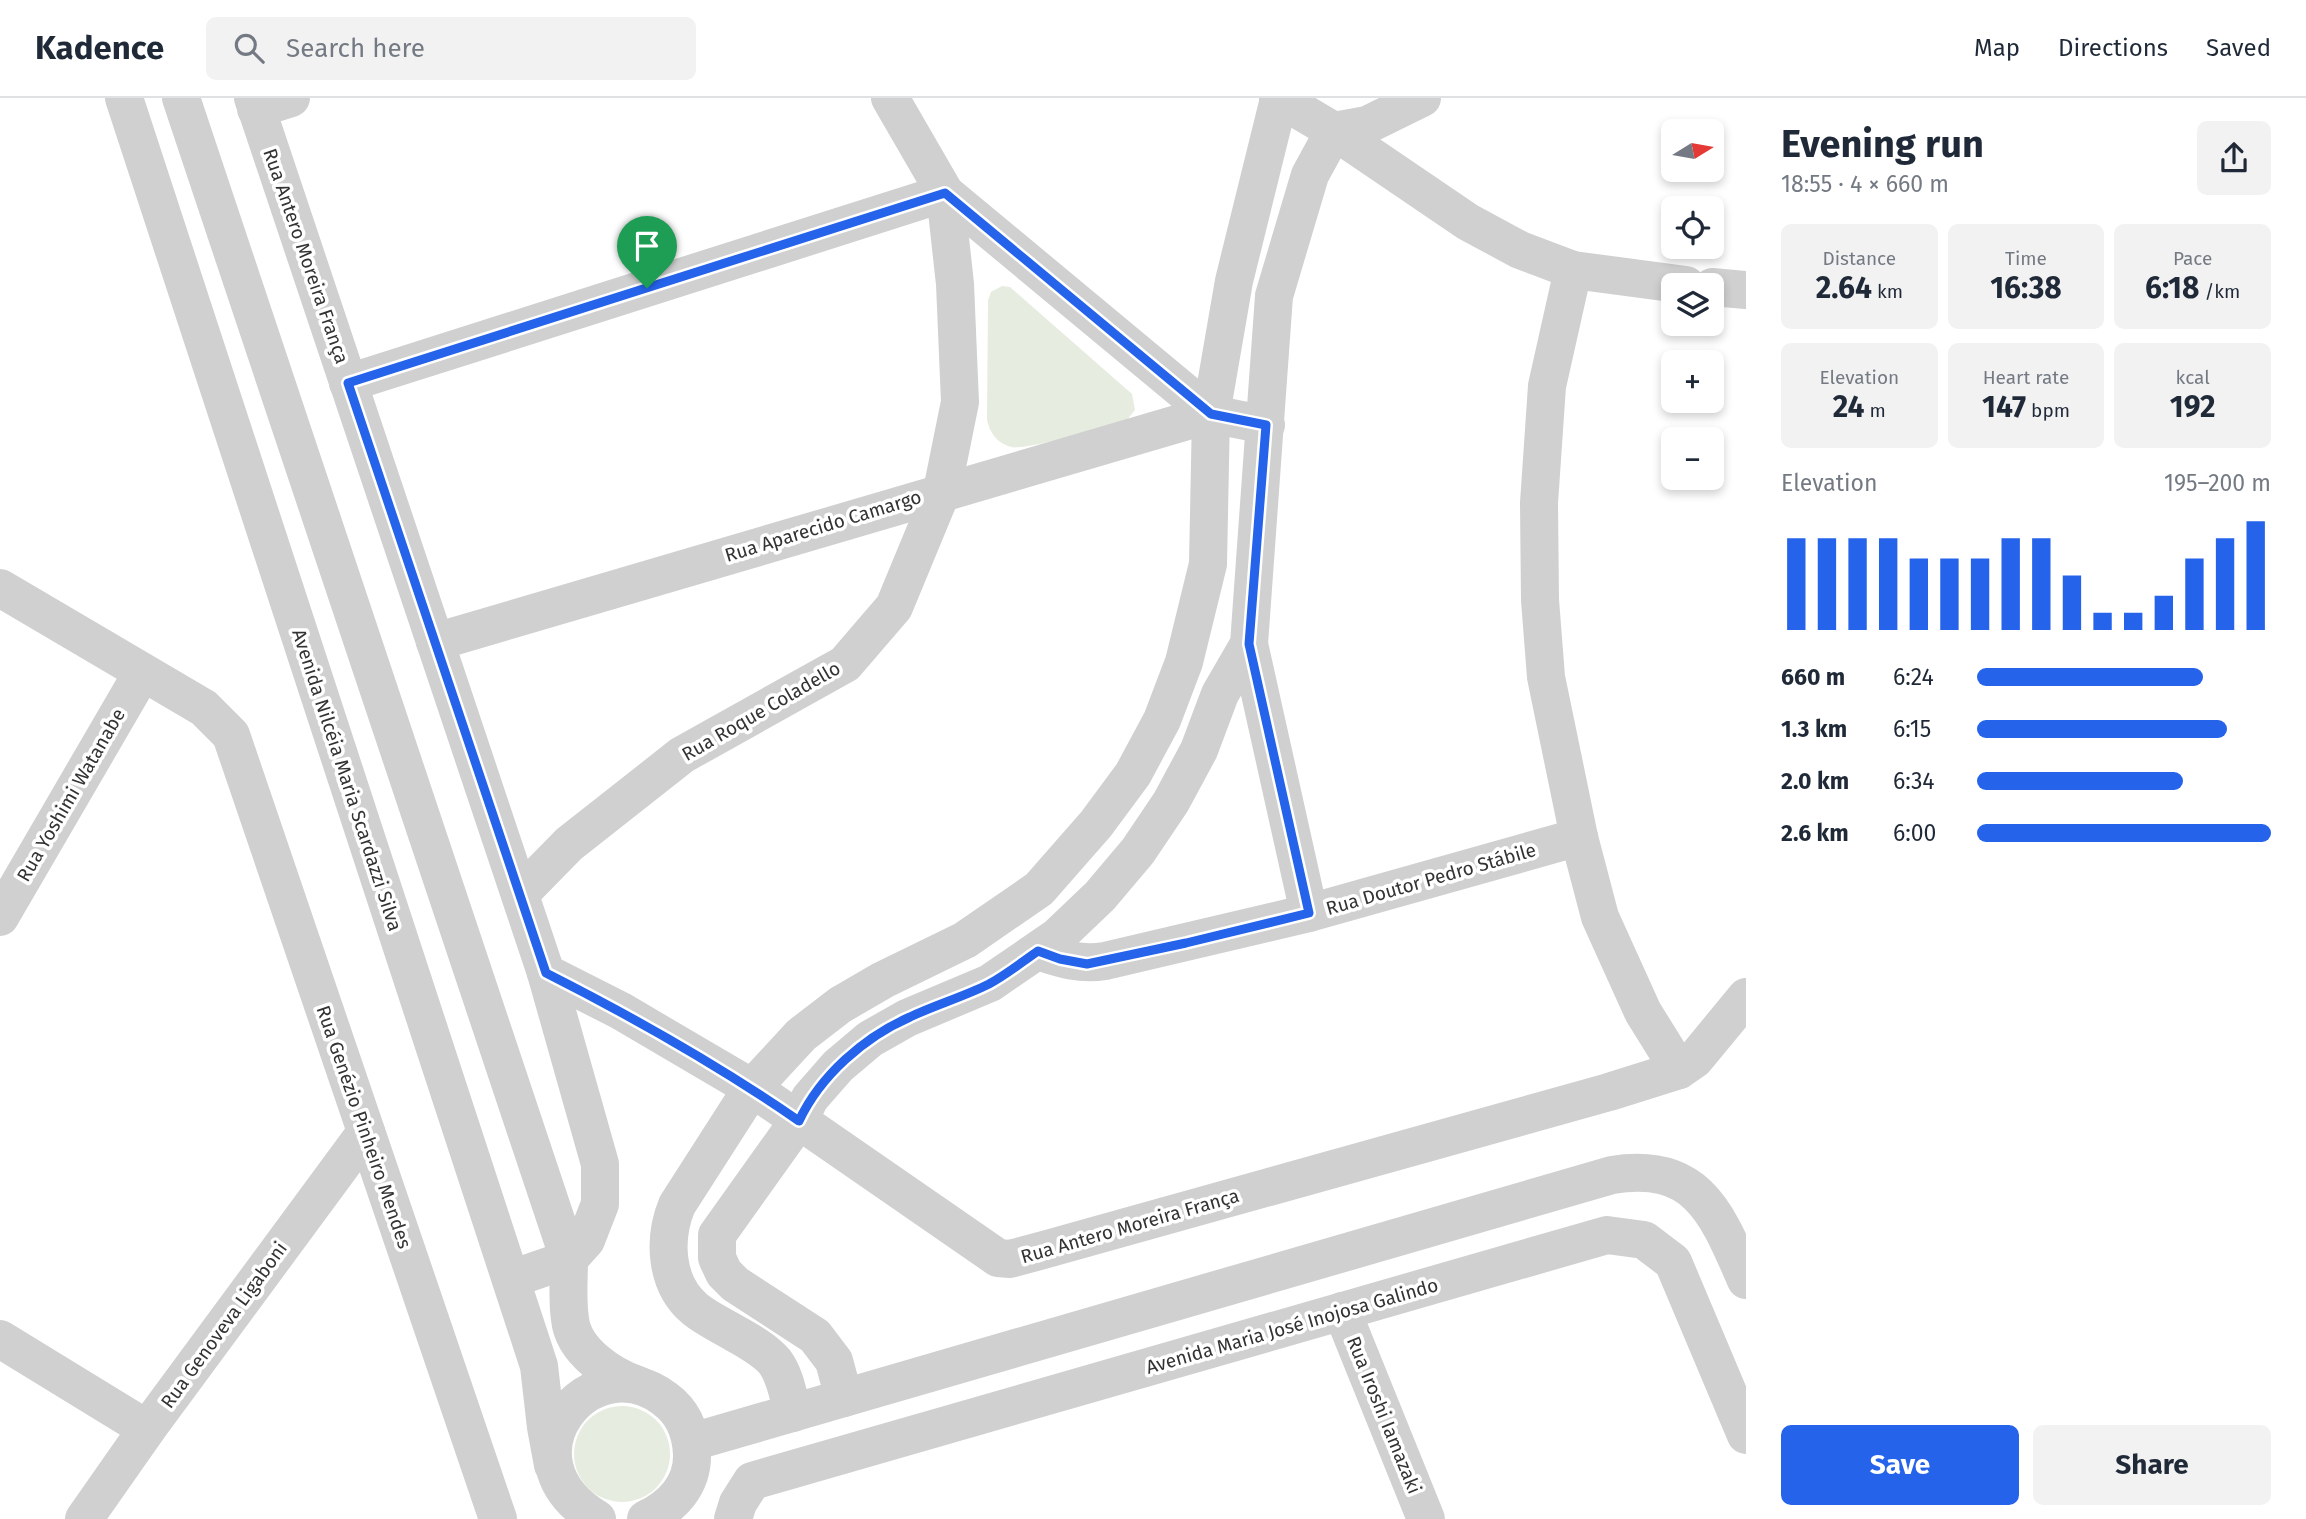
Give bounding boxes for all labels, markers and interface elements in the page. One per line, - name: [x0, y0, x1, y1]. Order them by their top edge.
- search box: [206, 17, 696, 80]
- text: Kadence: [35, 28, 164, 68]
- icon: search: [230, 29, 268, 67]
- text: Search here: [286, 33, 425, 64]
- text: Map: [1974, 34, 2020, 62]
- text: Directions: [2058, 34, 2168, 62]
- text: Saved: [2206, 34, 2271, 62]
- north arrow: [1661, 119, 1724, 182]
- map controls: [1661, 119, 1724, 490]
- text: Evening run: [1781, 121, 1984, 167]
- button: share: [2197, 121, 2271, 195]
- street label: Rua Antero Moreira França: [258, 145, 354, 367]
- text: 18:55 · 4 × 660 m: [1781, 170, 1949, 198]
- button: locate: [1661, 196, 1724, 259]
- pin: [617, 216, 677, 288]
- icon: arrive: [628, 227, 666, 265]
- text: Distance: [1822, 247, 1896, 270]
- text: Time: [2005, 247, 2047, 270]
- text: Pace: [2173, 247, 2212, 270]
- text: 2.64: [1816, 270, 1872, 306]
- text: 16:38: [1990, 270, 2062, 306]
- text: 6:18: [2145, 270, 2199, 306]
- button: layers: [1661, 273, 1724, 336]
- text: km: [1872, 280, 1903, 303]
- text: /km: [2199, 280, 2240, 303]
- button: +: [1661, 350, 1724, 413]
- text: Elevation: [1820, 366, 1899, 389]
- text: Heart rate: [1983, 366, 2069, 389]
- text: kcal: [2176, 366, 2210, 389]
- text: 24: [1833, 389, 1864, 425]
- text: 147: [1982, 389, 2026, 425]
- text: 192: [2170, 389, 2215, 425]
- text: m: [1864, 399, 1886, 422]
- text: bpm: [2026, 399, 2070, 422]
- button: −: [1661, 427, 1724, 490]
- text: Elevation: [1781, 469, 1877, 497]
- text: 195–200 m: [2164, 469, 2271, 497]
- street label: Rua Aparecido Camargo: [722, 485, 924, 567]
- street label: Avenida Nilcéia Maria Scardazzi Silva: [287, 626, 407, 934]
- street label: Rua Roque Coladello: [678, 656, 844, 766]
- text: 660 m: [1781, 663, 1845, 691]
- text: 6:24: [1893, 663, 1934, 691]
- street label: Rua Yoshimi Watanabe: [12, 704, 130, 886]
- text: 1.3 km: [1781, 715, 1847, 743]
- text: 6:15: [1893, 715, 1931, 743]
- text: 2.0 km: [1781, 767, 1849, 795]
- text: 6:34: [1893, 767, 1935, 795]
- text: 2.6 km: [1781, 819, 1849, 847]
- text: 6:00: [1893, 819, 1936, 847]
- street label: Rua Doutor Pedro Stábile: [1323, 838, 1539, 920]
- street label: Rua Genézio Pinheiro Mendes: [312, 1002, 417, 1252]
- street label: Rua Antero Moreira França: [1018, 1184, 1242, 1268]
- street label: Rua Genoveva Ligaboni: [156, 1237, 292, 1413]
- street label: Avenida Maria José Inojosa Galindo: [1143, 1273, 1441, 1379]
- street label: Rua Iroshi Iamazaki: [1342, 1333, 1426, 1497]
- button: Save: [1781, 1425, 2019, 1505]
- button: Share: [2033, 1425, 2271, 1505]

